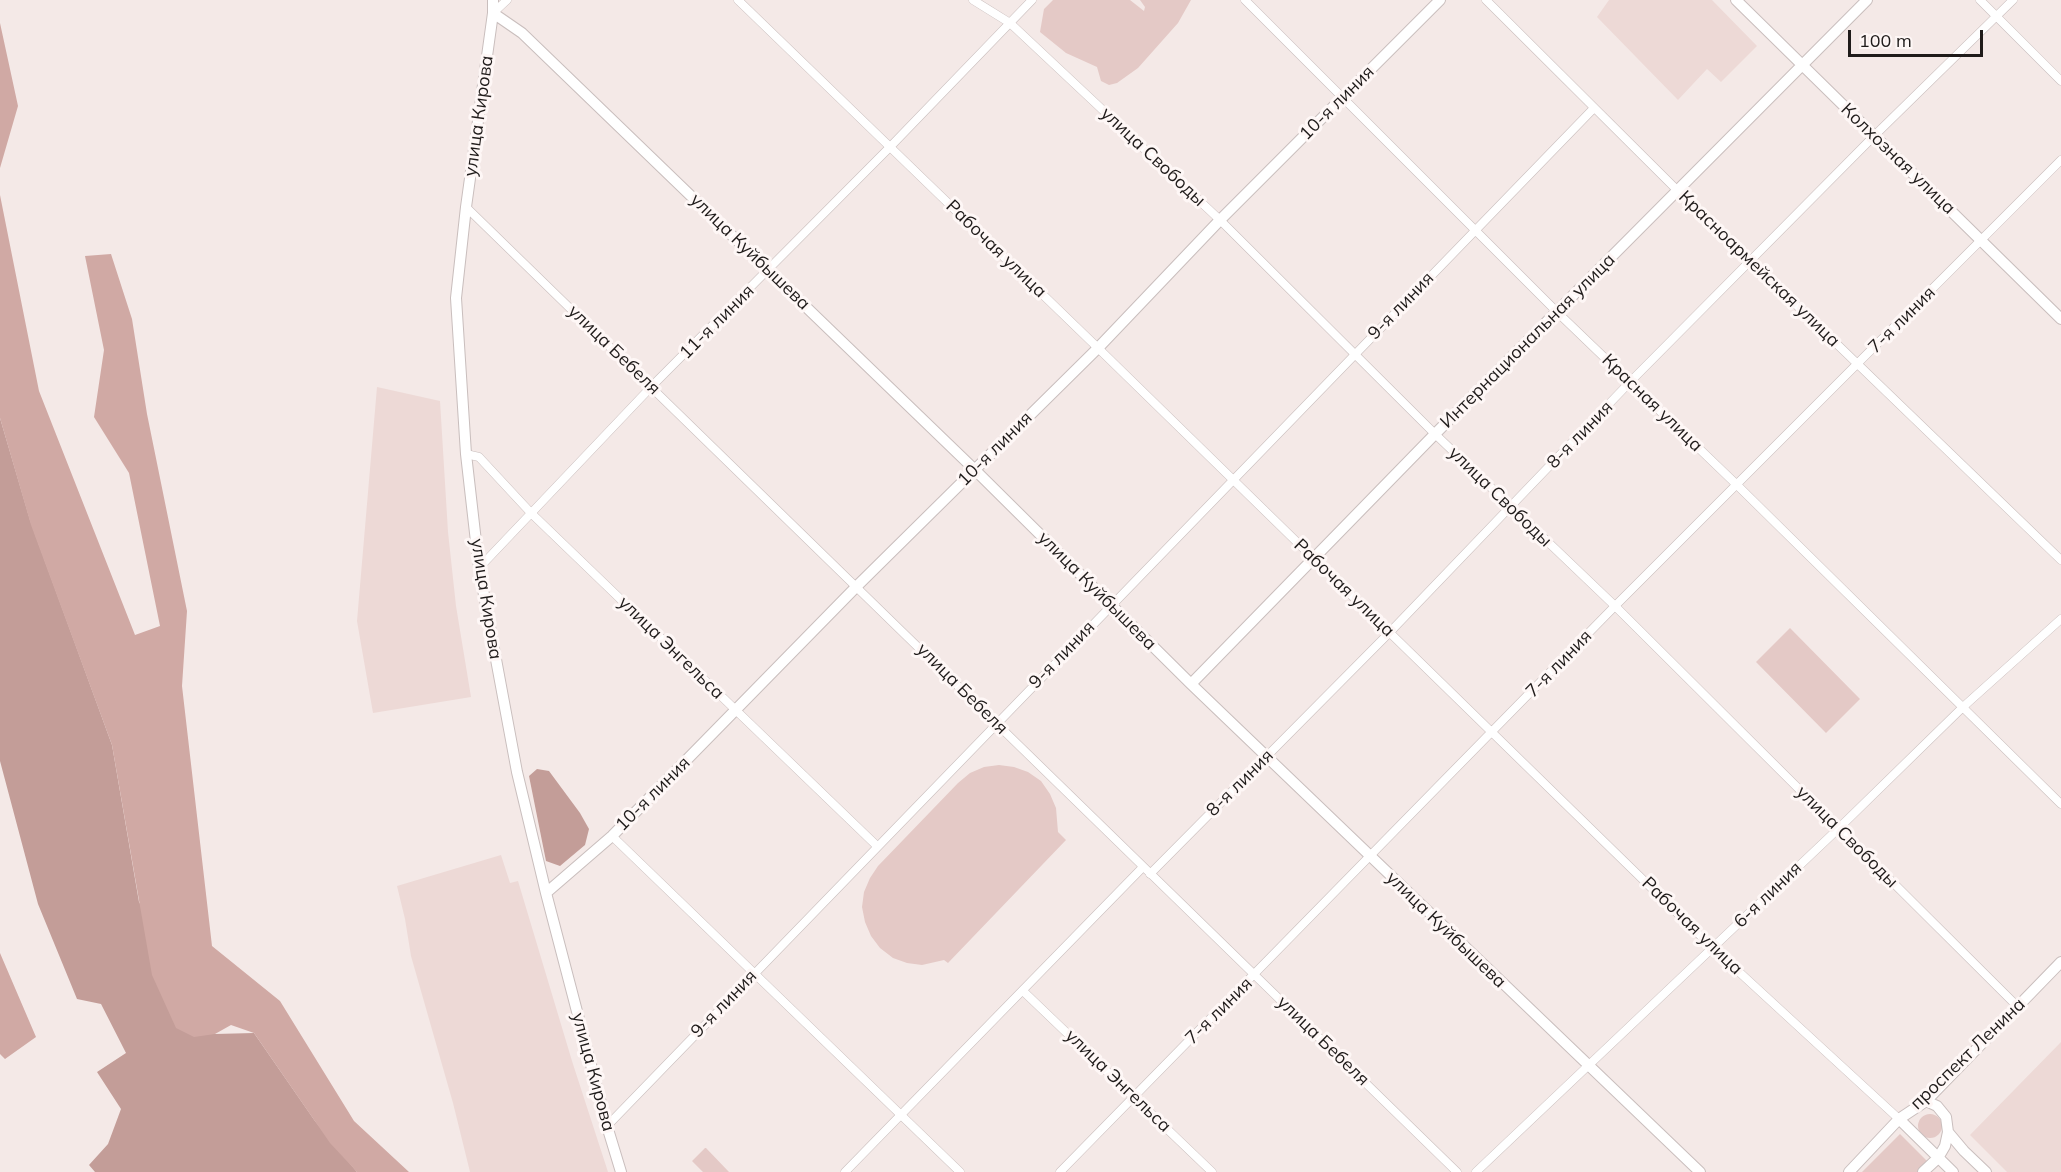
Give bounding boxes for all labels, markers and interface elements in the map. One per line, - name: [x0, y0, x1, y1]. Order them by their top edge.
- scale bar: [1851, 18, 1986, 56]
- text: 100 m: [1859, 29, 1912, 52]
- street label: улица Кирова: [460, 54, 498, 178]
- street label: 10-я линия: [1295, 61, 1379, 145]
- street label: Колхозная улица: [1836, 99, 1960, 219]
- street label: улица Свободы: [1096, 103, 1210, 211]
- street label: Красноармейская улица: [1674, 186, 1844, 352]
- street label: улица Куйбышева: [685, 189, 815, 315]
- street label: Рабочая улица: [941, 196, 1051, 302]
- street label: Интернациональная улица: [1436, 249, 1620, 433]
- street label: 9-я линия: [1363, 268, 1439, 344]
- street label: 11-я линия: [675, 280, 759, 364]
- street label: 7-я линия: [1864, 282, 1940, 358]
- street label: улица Бебеля: [563, 300, 665, 400]
- street label: Красная улица: [1597, 350, 1707, 456]
- street label: 8-я линия: [1542, 397, 1618, 473]
- street label: 10-я линия: [953, 407, 1037, 491]
- street label: улица Свободы: [1444, 442, 1556, 552]
- street label: улица Куйбышева: [1033, 527, 1161, 655]
- street label: Рабочая улица: [1289, 535, 1399, 641]
- street label: улица Кирова: [466, 537, 506, 661]
- street label: улица Энгельса: [614, 592, 728, 704]
- street label: 9-я линия: [1024, 617, 1100, 693]
- street label: 7-я линия: [1521, 626, 1597, 702]
- street label: улица Бебеля: [912, 639, 1012, 739]
- street label: 8-я линия: [1202, 745, 1278, 821]
- street label: 10-я линия: [611, 752, 695, 836]
- street label: улица Свободы: [1792, 782, 1902, 892]
- street label: 6-я линия: [1730, 857, 1806, 933]
- street label: улица Куйбышева: [1381, 867, 1511, 993]
- street label: Рабочая улица: [1637, 873, 1747, 979]
- street label: 9-я линия: [686, 966, 762, 1042]
- street label: 7-я линия: [1181, 973, 1257, 1049]
- street label: улица Бебеля: [1272, 991, 1374, 1091]
- street label: проспект Ленина: [1906, 994, 2030, 1114]
- street label: улица Кирова: [567, 1010, 619, 1134]
- street label: улица Энгельса: [1061, 1025, 1175, 1137]

